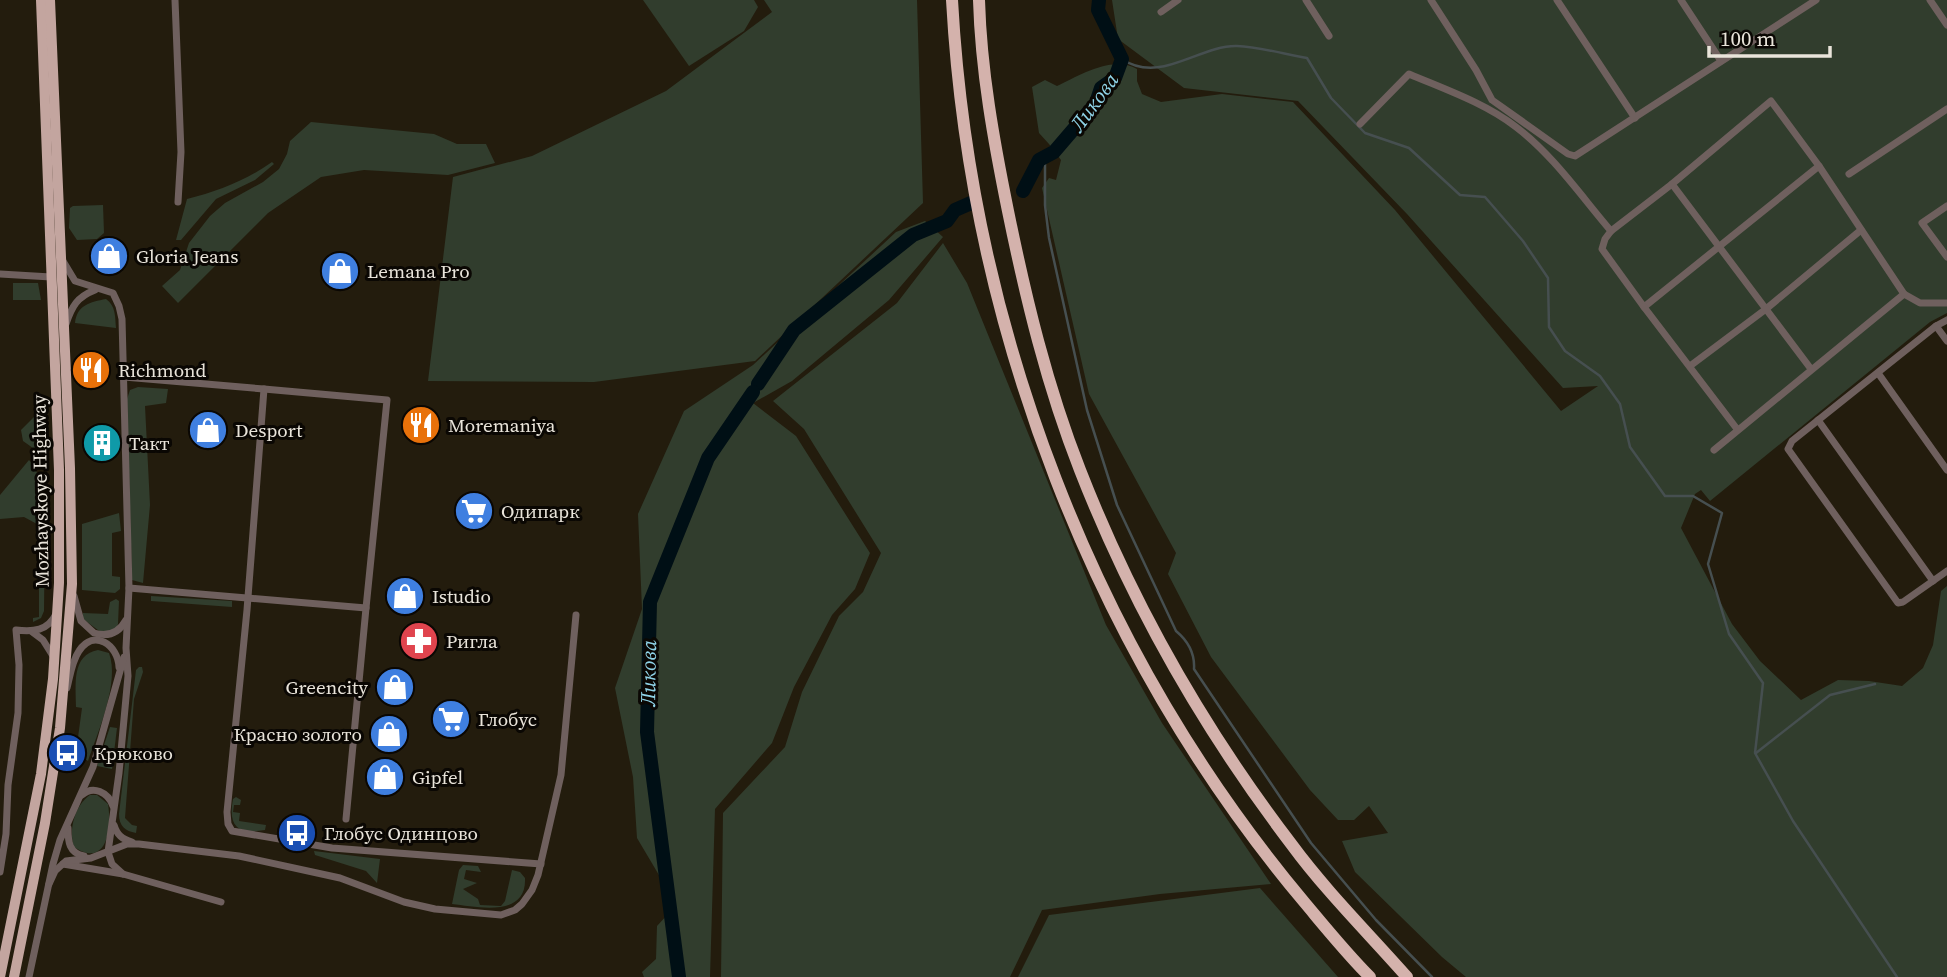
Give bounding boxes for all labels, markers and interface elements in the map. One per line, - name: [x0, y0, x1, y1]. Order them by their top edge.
- scale bar: [1709, 14, 1830, 58]
- text: 100 m: [1720, 24, 1775, 53]
- water label: Ликова: [1062, 67, 1125, 138]
- shop icon: Gloria Jeans: [88, 235, 130, 277]
- place label: Gloria Jeans: [136, 243, 238, 269]
- shop icon: Lemana Pro: [319, 250, 361, 292]
- place label: Lemana Pro: [367, 258, 470, 284]
- restaurant icon: Richmond: [70, 349, 112, 391]
- place label: Richmond: [118, 357, 207, 383]
- street label: Mozhayskoye Highway: [25, 394, 55, 588]
- restaurant icon: Moremaniya: [400, 404, 442, 446]
- shop icon: Desport: [187, 409, 229, 451]
- place label: Moremaniya: [448, 412, 556, 438]
- place label: Desport: [235, 417, 303, 443]
- building icon: Такт: [81, 422, 123, 464]
- place label: Такт: [129, 430, 170, 456]
- supermarket icon: Одипарк: [453, 490, 495, 532]
- place label: Одипарк: [501, 498, 580, 524]
- shop icon: Istudio: [384, 575, 426, 617]
- place label: Istudio: [432, 583, 491, 609]
- pharmacy icon: Ригла: [398, 620, 440, 662]
- place label: Ригла: [446, 628, 498, 654]
- water label: Ликова: [633, 640, 663, 707]
- shop icon: Greencity: [374, 666, 416, 708]
- place label: Greencity: [285, 674, 368, 700]
- supermarket icon: Глобус: [430, 698, 472, 740]
- place label: Глобус: [478, 706, 537, 732]
- shop icon: Красно золото: [368, 713, 410, 755]
- place label: Красно золото: [234, 721, 362, 747]
- bus stop icon: Крюково: [46, 732, 88, 774]
- place label: Крюково: [94, 740, 173, 766]
- shop icon: Gipfel: [364, 756, 406, 798]
- place label: Gipfel: [412, 764, 463, 790]
- bus stop icon: Глобус Одинцово: [276, 812, 318, 854]
- place label: Глобус Одинцово: [324, 820, 478, 846]

